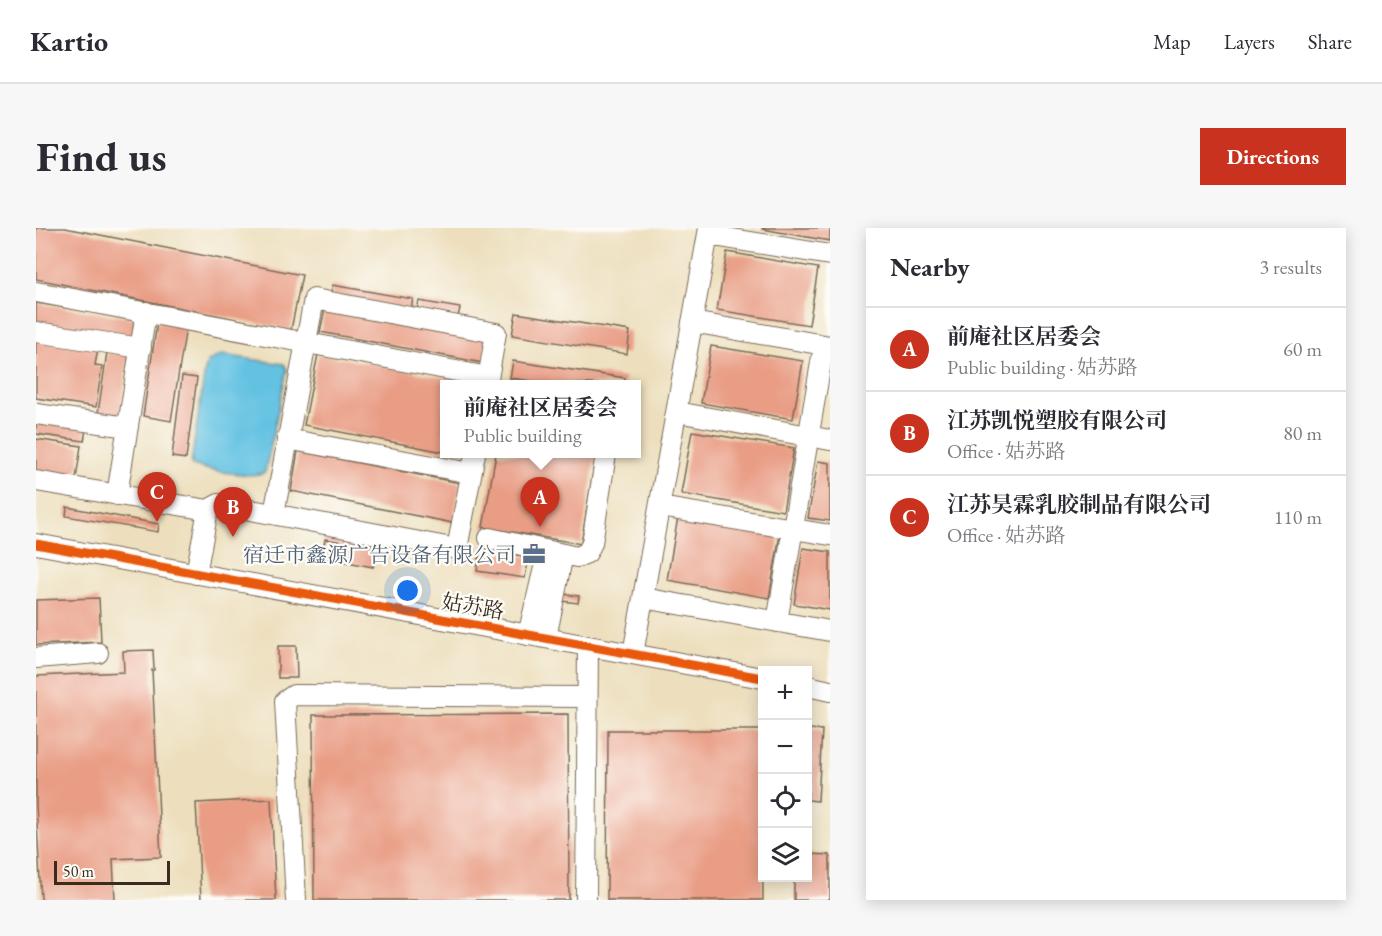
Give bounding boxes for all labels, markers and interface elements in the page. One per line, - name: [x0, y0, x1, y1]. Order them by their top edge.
- text: Kartio: [30, 23, 108, 59]
- text: Map: [1153, 28, 1191, 55]
- text: Layers: [1224, 28, 1275, 55]
- text: Share: [1308, 28, 1352, 55]
- button: Directions: [1200, 128, 1346, 185]
- text: Find us: [36, 129, 167, 184]
- text: Nearby: [890, 250, 970, 284]
- text: 3 results: [1259, 254, 1322, 280]
- text: 前庵社区居委会: [947, 322, 1101, 351]
- text: A: [902, 336, 917, 362]
- text: 60 m: [1283, 336, 1322, 362]
- text: Public building · 姑苏路: [947, 354, 1137, 380]
- popup: [440, 380, 641, 458]
- text: 前庵社区居委会: [463, 393, 618, 422]
- text: 江苏凯悦塑胶有限公司: [947, 406, 1167, 435]
- text: B: [903, 420, 916, 446]
- text: 80 m: [1283, 420, 1322, 446]
- text: Public building: [463, 422, 582, 448]
- text: Office · 姑苏路: [947, 438, 1065, 464]
- pin: C: [138, 472, 176, 522]
- pin: A: [520, 478, 560, 527]
- pin: B: [214, 488, 252, 537]
- text: 江苏昊霖乳胶制品有限公司: [947, 490, 1211, 519]
- text: C: [902, 504, 917, 530]
- text: 110 m: [1274, 504, 1322, 530]
- text: Office · 姑苏路: [947, 522, 1065, 548]
- place label: 宿迁市鑫源广告设备有限公司: [243, 541, 516, 568]
- office icon: 宿迁市鑫源广告设备有限公司: [521, 541, 547, 567]
- your location: [393, 576, 422, 605]
- street label: 姑苏路: [440, 587, 506, 625]
- map controls: [758, 666, 812, 882]
- button: +: [758, 666, 812, 720]
- button: −: [758, 720, 812, 774]
- button: locate: [758, 774, 812, 828]
- button: layers: [758, 828, 812, 882]
- scale bar: [54, 858, 170, 886]
- text: 50 m: [63, 861, 94, 882]

